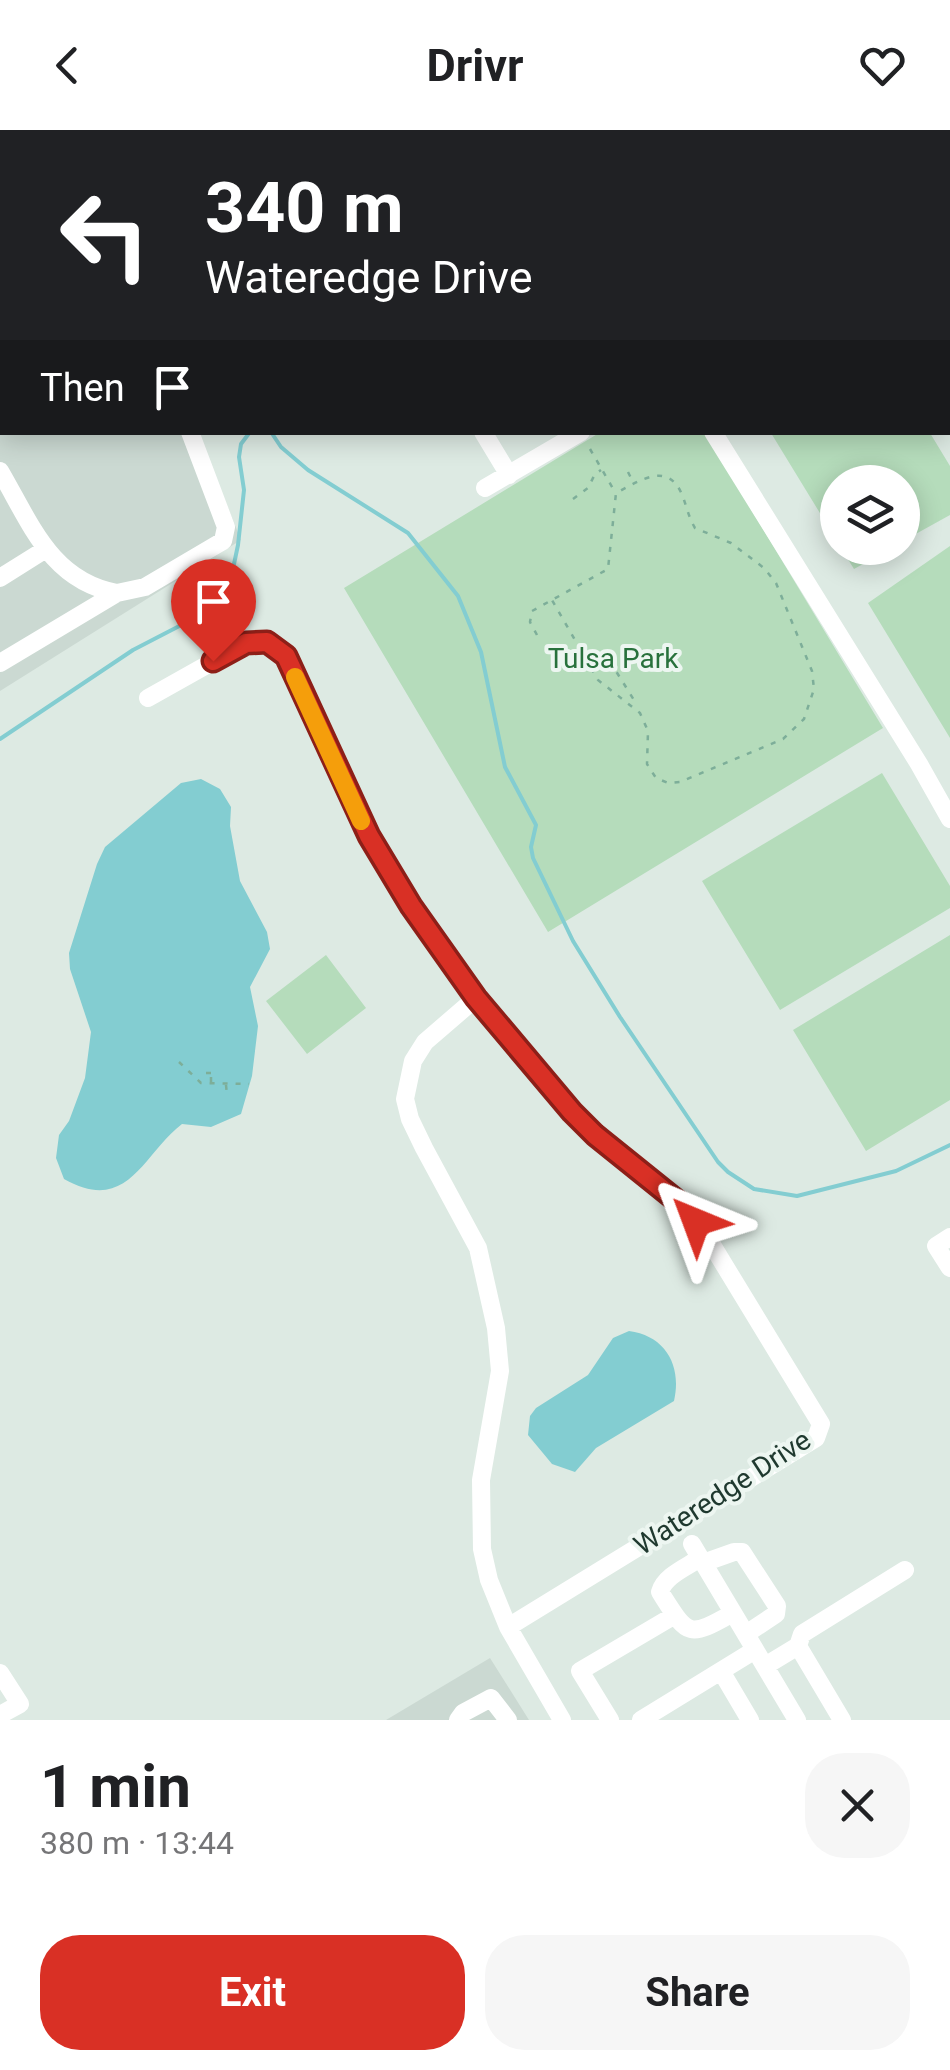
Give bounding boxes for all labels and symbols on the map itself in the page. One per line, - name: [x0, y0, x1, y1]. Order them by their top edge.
- pin: [171, 559, 256, 662]
- park label: Tulsa Park: [548, 642, 679, 675]
- position arrow: [644, 1170, 748, 1274]
- street label: Wateredge Drive: [628, 1423, 817, 1562]

